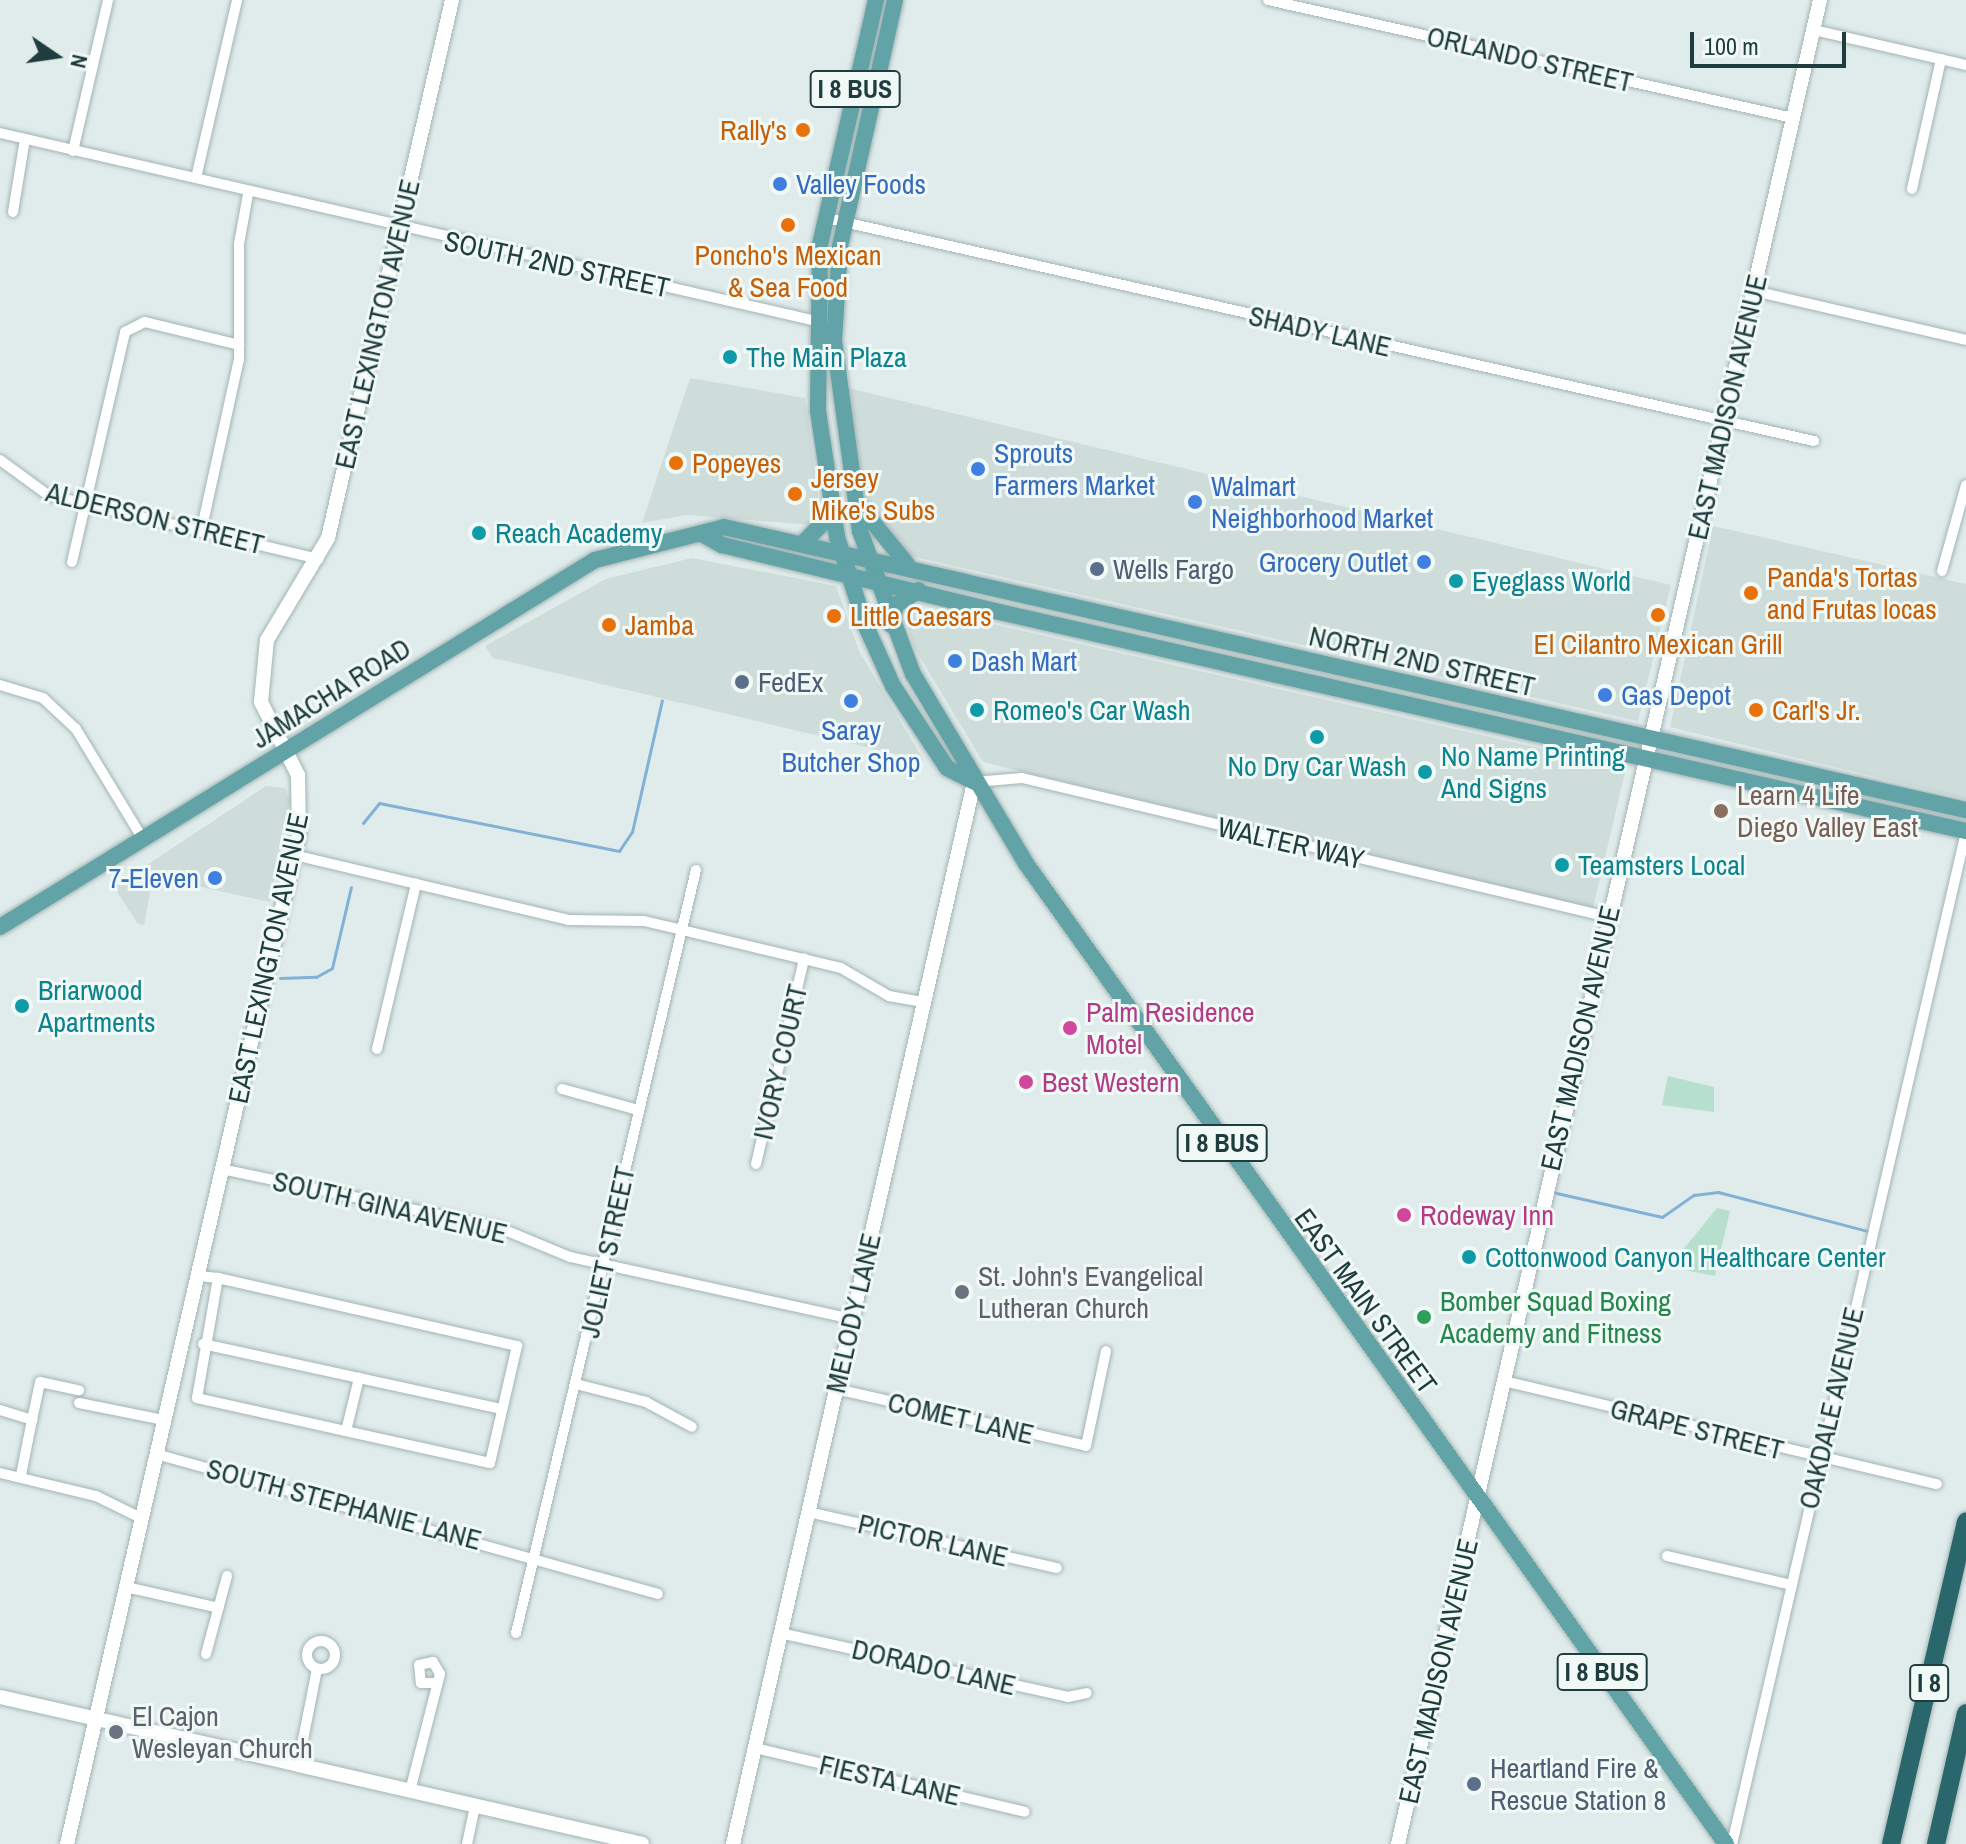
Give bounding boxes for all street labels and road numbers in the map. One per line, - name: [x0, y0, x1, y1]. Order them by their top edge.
- street label: ORLANDO STREET: [1424, 19, 1636, 99]
- road number: I 8 BUS: [809, 67, 901, 111]
- street label: EAST LEXINGTON AVENUE: [327, 175, 427, 473]
- street label: SOUTH 2ND STREET: [441, 224, 673, 304]
- street label: EAST MADISON AVENUE: [1680, 270, 1774, 544]
- street label: SHADY LANE: [1245, 298, 1395, 364]
- street label: ALDERSON STREET: [43, 475, 267, 561]
- street label: NORTH 2ND STREET: [1306, 619, 1538, 703]
- street label: JAMACHA ROAD: [245, 630, 417, 756]
- street label: EAST LEXINGTON AVENUE: [221, 809, 315, 1107]
- street label: WALTER WAY: [1214, 810, 1368, 876]
- street label: EAST MADISON AVENUE: [1533, 901, 1627, 1175]
- street label: IVORY COURT: [746, 981, 814, 1143]
- road number: I 8 BUS: [1176, 1121, 1268, 1165]
- street label: SOUTH GINA AVENUE: [268, 1163, 512, 1251]
- street label: JOLIET STREET: [572, 1163, 642, 1341]
- street label: EAST MAIN STREET: [1288, 1202, 1444, 1400]
- street label: MELODY LANE: [818, 1230, 888, 1396]
- street label: OAKDALE AVENUE: [1791, 1303, 1871, 1513]
- street label: COMET LANE: [884, 1385, 1038, 1451]
- street label: GRAPE STREET: [1607, 1391, 1787, 1467]
- street label: SOUTH STEPHANIE LANE: [203, 1451, 485, 1557]
- street label: PICTOR LANE: [855, 1506, 1011, 1574]
- street label: EAST MADISON AVENUE: [1391, 1534, 1485, 1808]
- street label: DORADO LANE: [849, 1632, 1019, 1702]
- road number: I 8 BUS: [1556, 1650, 1648, 1694]
- road number: I 8: [1909, 1661, 1949, 1705]
- street label: FIESTA LANE: [816, 1747, 964, 1813]

